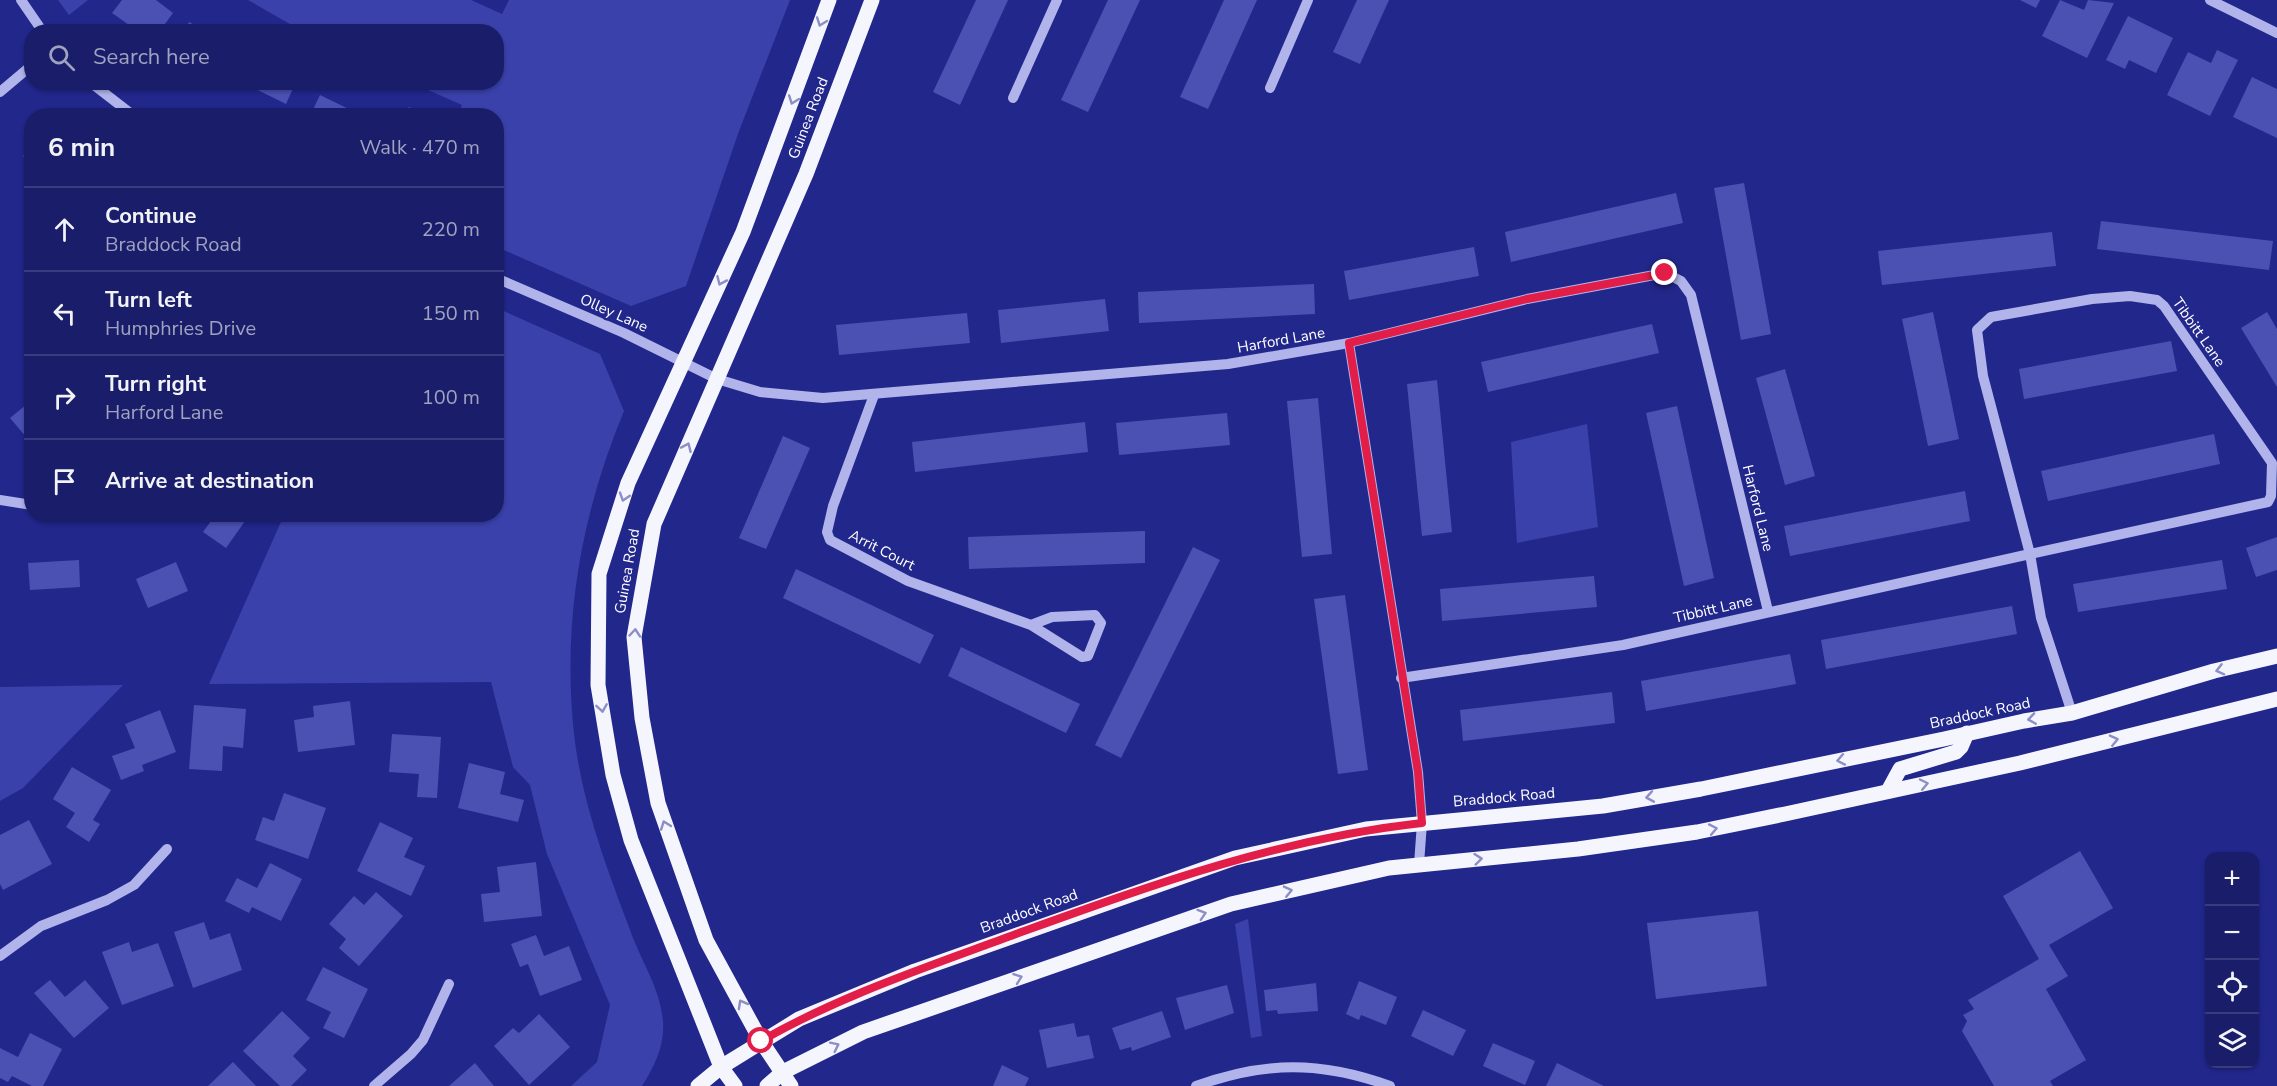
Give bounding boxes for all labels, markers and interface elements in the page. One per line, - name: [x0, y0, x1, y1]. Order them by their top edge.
- one-way arrow: [816, 16, 829, 27]
- search box: [24, 24, 504, 90]
- icon: search: [45, 41, 78, 74]
- text: Search here: [93, 42, 210, 72]
- street label: Guinea Road: [783, 74, 833, 162]
- one-way arrow: [788, 93, 800, 104]
- text: 6 min: [48, 130, 115, 165]
- text: Walk · 470 m: [360, 134, 480, 161]
- text: Continue: [105, 201, 196, 231]
- icon: ahead: [48, 213, 81, 246]
- text: 220 m: [422, 216, 480, 243]
- text: Braddock Road: [105, 231, 242, 258]
- route end: [1651, 259, 1677, 285]
- one-way arrow: [716, 274, 728, 285]
- text: Turn left: [105, 285, 192, 315]
- street label: Olley Lane: [577, 289, 651, 337]
- street label: Tibbitt Lane: [2168, 293, 2230, 371]
- icon: left: [48, 297, 81, 330]
- text: 150 m: [422, 300, 480, 327]
- text: Humphries Drive: [105, 315, 256, 342]
- street label: Harford Lane: [1236, 322, 1326, 358]
- text: Turn right: [105, 369, 206, 399]
- icon: right: [48, 381, 81, 414]
- text: 100 m: [422, 384, 480, 411]
- text: Harford Lane: [105, 399, 223, 426]
- one-way arrow: [680, 442, 692, 453]
- street label: Harford Lane: [1738, 463, 1778, 553]
- icon: arrive: [48, 465, 81, 498]
- text: Arrive at destination: [105, 466, 314, 496]
- one-way arrow: [619, 491, 631, 502]
- street label: Arrit Court: [846, 525, 919, 576]
- street label: Guinea Road: [610, 527, 644, 615]
- street label: Tibbitt Lane: [1672, 590, 1754, 628]
- one-way arrow: [628, 629, 641, 638]
- one-way arrow: [2215, 663, 2226, 675]
- street label: Braddock Road: [1928, 693, 2032, 733]
- one-way arrow: [596, 704, 608, 713]
- one-way arrow: [2027, 713, 2036, 725]
- one-way arrow: [2109, 735, 2119, 748]
- one-way arrow: [1837, 753, 1847, 766]
- one-way arrow: [1919, 778, 1929, 791]
- street label: Braddock Road: [1452, 783, 1556, 811]
- one-way arrow: [1645, 791, 1655, 803]
- one-way arrow: [660, 820, 673, 831]
- one-way arrow: [1707, 823, 1717, 836]
- map controls: [2205, 852, 2259, 1068]
- button: +: [2205, 852, 2259, 906]
- one-way arrow: [1473, 853, 1482, 866]
- street label: Braddock Road: [977, 884, 1081, 938]
- one-way arrow: [1282, 885, 1292, 898]
- button: −: [2205, 906, 2259, 960]
- one-way arrow: [1196, 908, 1207, 921]
- button: locate: [2205, 960, 2259, 1014]
- one-way arrow: [1012, 973, 1023, 986]
- one-way arrow: [738, 1000, 749, 1010]
- button: layers: [2205, 1014, 2259, 1068]
- route start: [747, 1027, 773, 1053]
- one-way arrow: [829, 1042, 840, 1053]

